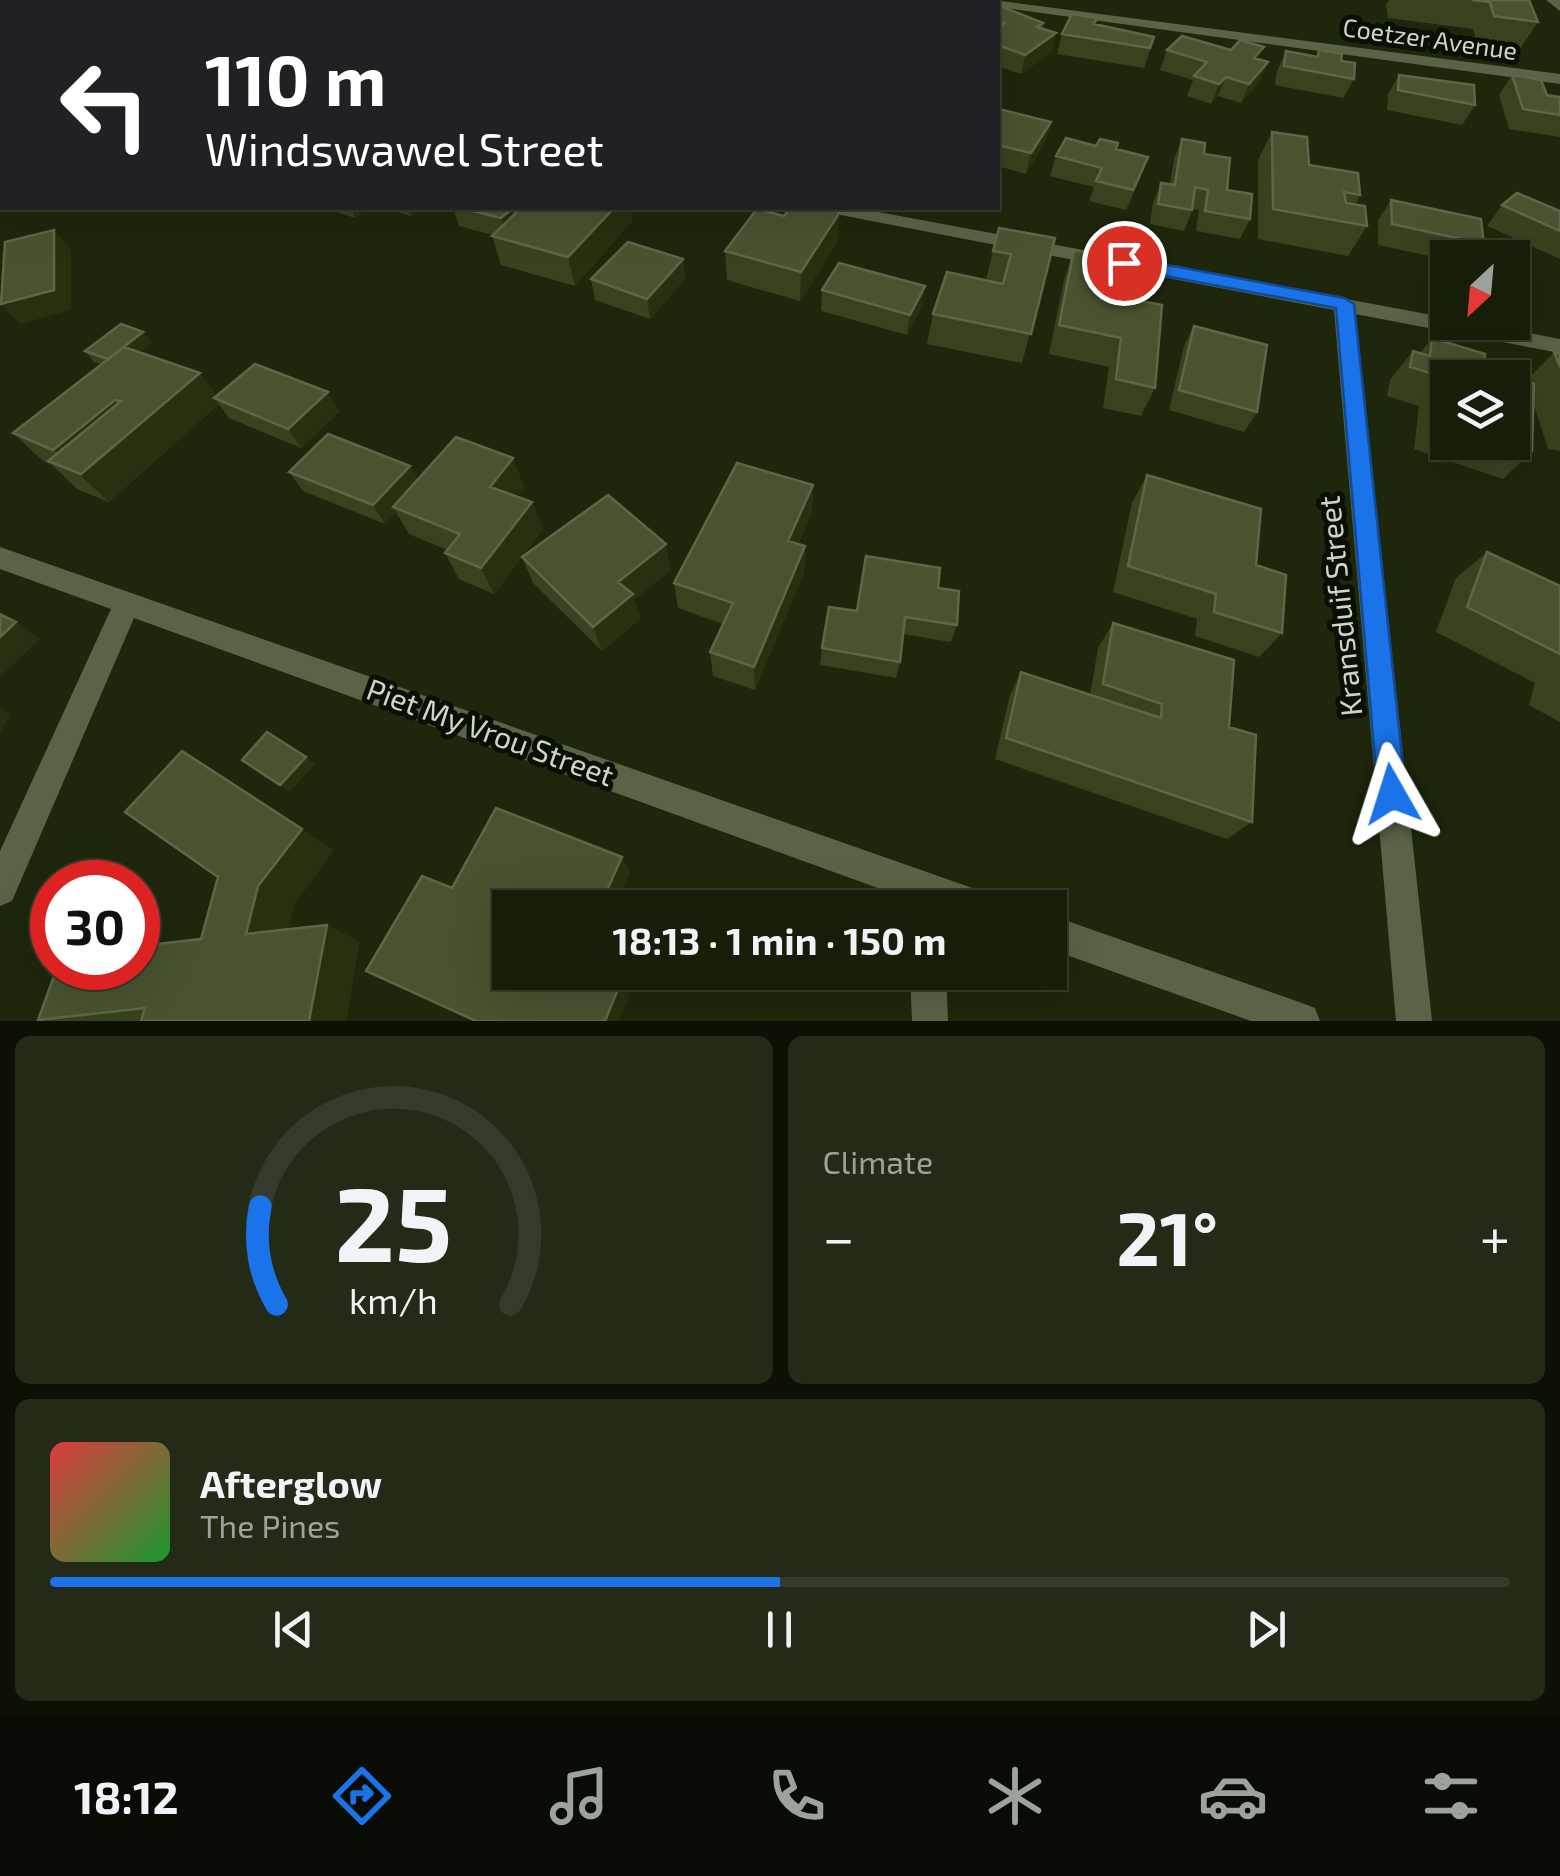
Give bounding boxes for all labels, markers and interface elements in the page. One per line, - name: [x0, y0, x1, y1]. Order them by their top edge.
- street label: Coetzer Avenue: [1341, 11, 1519, 65]
- text: 110 m: [205, 36, 386, 120]
- icon: left: [40, 40, 170, 170]
- text: Windswawel Street: [205, 121, 604, 175]
- pin: [1082, 221, 1167, 306]
- icon: arrive: [1097, 236, 1152, 291]
- north arrow: [1430, 240, 1530, 340]
- map controls: [1430, 240, 1530, 460]
- button: layers: [1430, 360, 1530, 460]
- street label: Kransduif Street: [1310, 494, 1368, 718]
- street label: Piet My Vrou Street: [362, 670, 619, 793]
- position arrow: [1340, 742, 1444, 846]
- speed limit sign: 30: [30, 860, 160, 990]
- text: 18:13 · 1 min · 150 m: [612, 917, 947, 963]
- text: Climate: [823, 1142, 933, 1180]
- text: 25: [335, 1158, 453, 1283]
- text: 21°: [1116, 1191, 1218, 1281]
- text: −: [823, 1203, 855, 1269]
- text: +: [1480, 1203, 1510, 1269]
- text: km/h: [349, 1278, 438, 1321]
- text: Afterglow: [200, 1460, 382, 1506]
- text: The Pines: [200, 1506, 340, 1544]
- icon: previous: [266, 1602, 321, 1657]
- icon: pause: [752, 1602, 807, 1657]
- icon: next: [1239, 1602, 1294, 1657]
- icon: directions: [327, 1761, 397, 1831]
- icon: music: [544, 1761, 614, 1831]
- icon: phone: [762, 1761, 832, 1831]
- icon: climate: [980, 1761, 1050, 1831]
- icon: car: [1198, 1761, 1268, 1831]
- icon: filters: [1416, 1761, 1486, 1831]
- text: 18:12: [74, 1769, 179, 1823]

